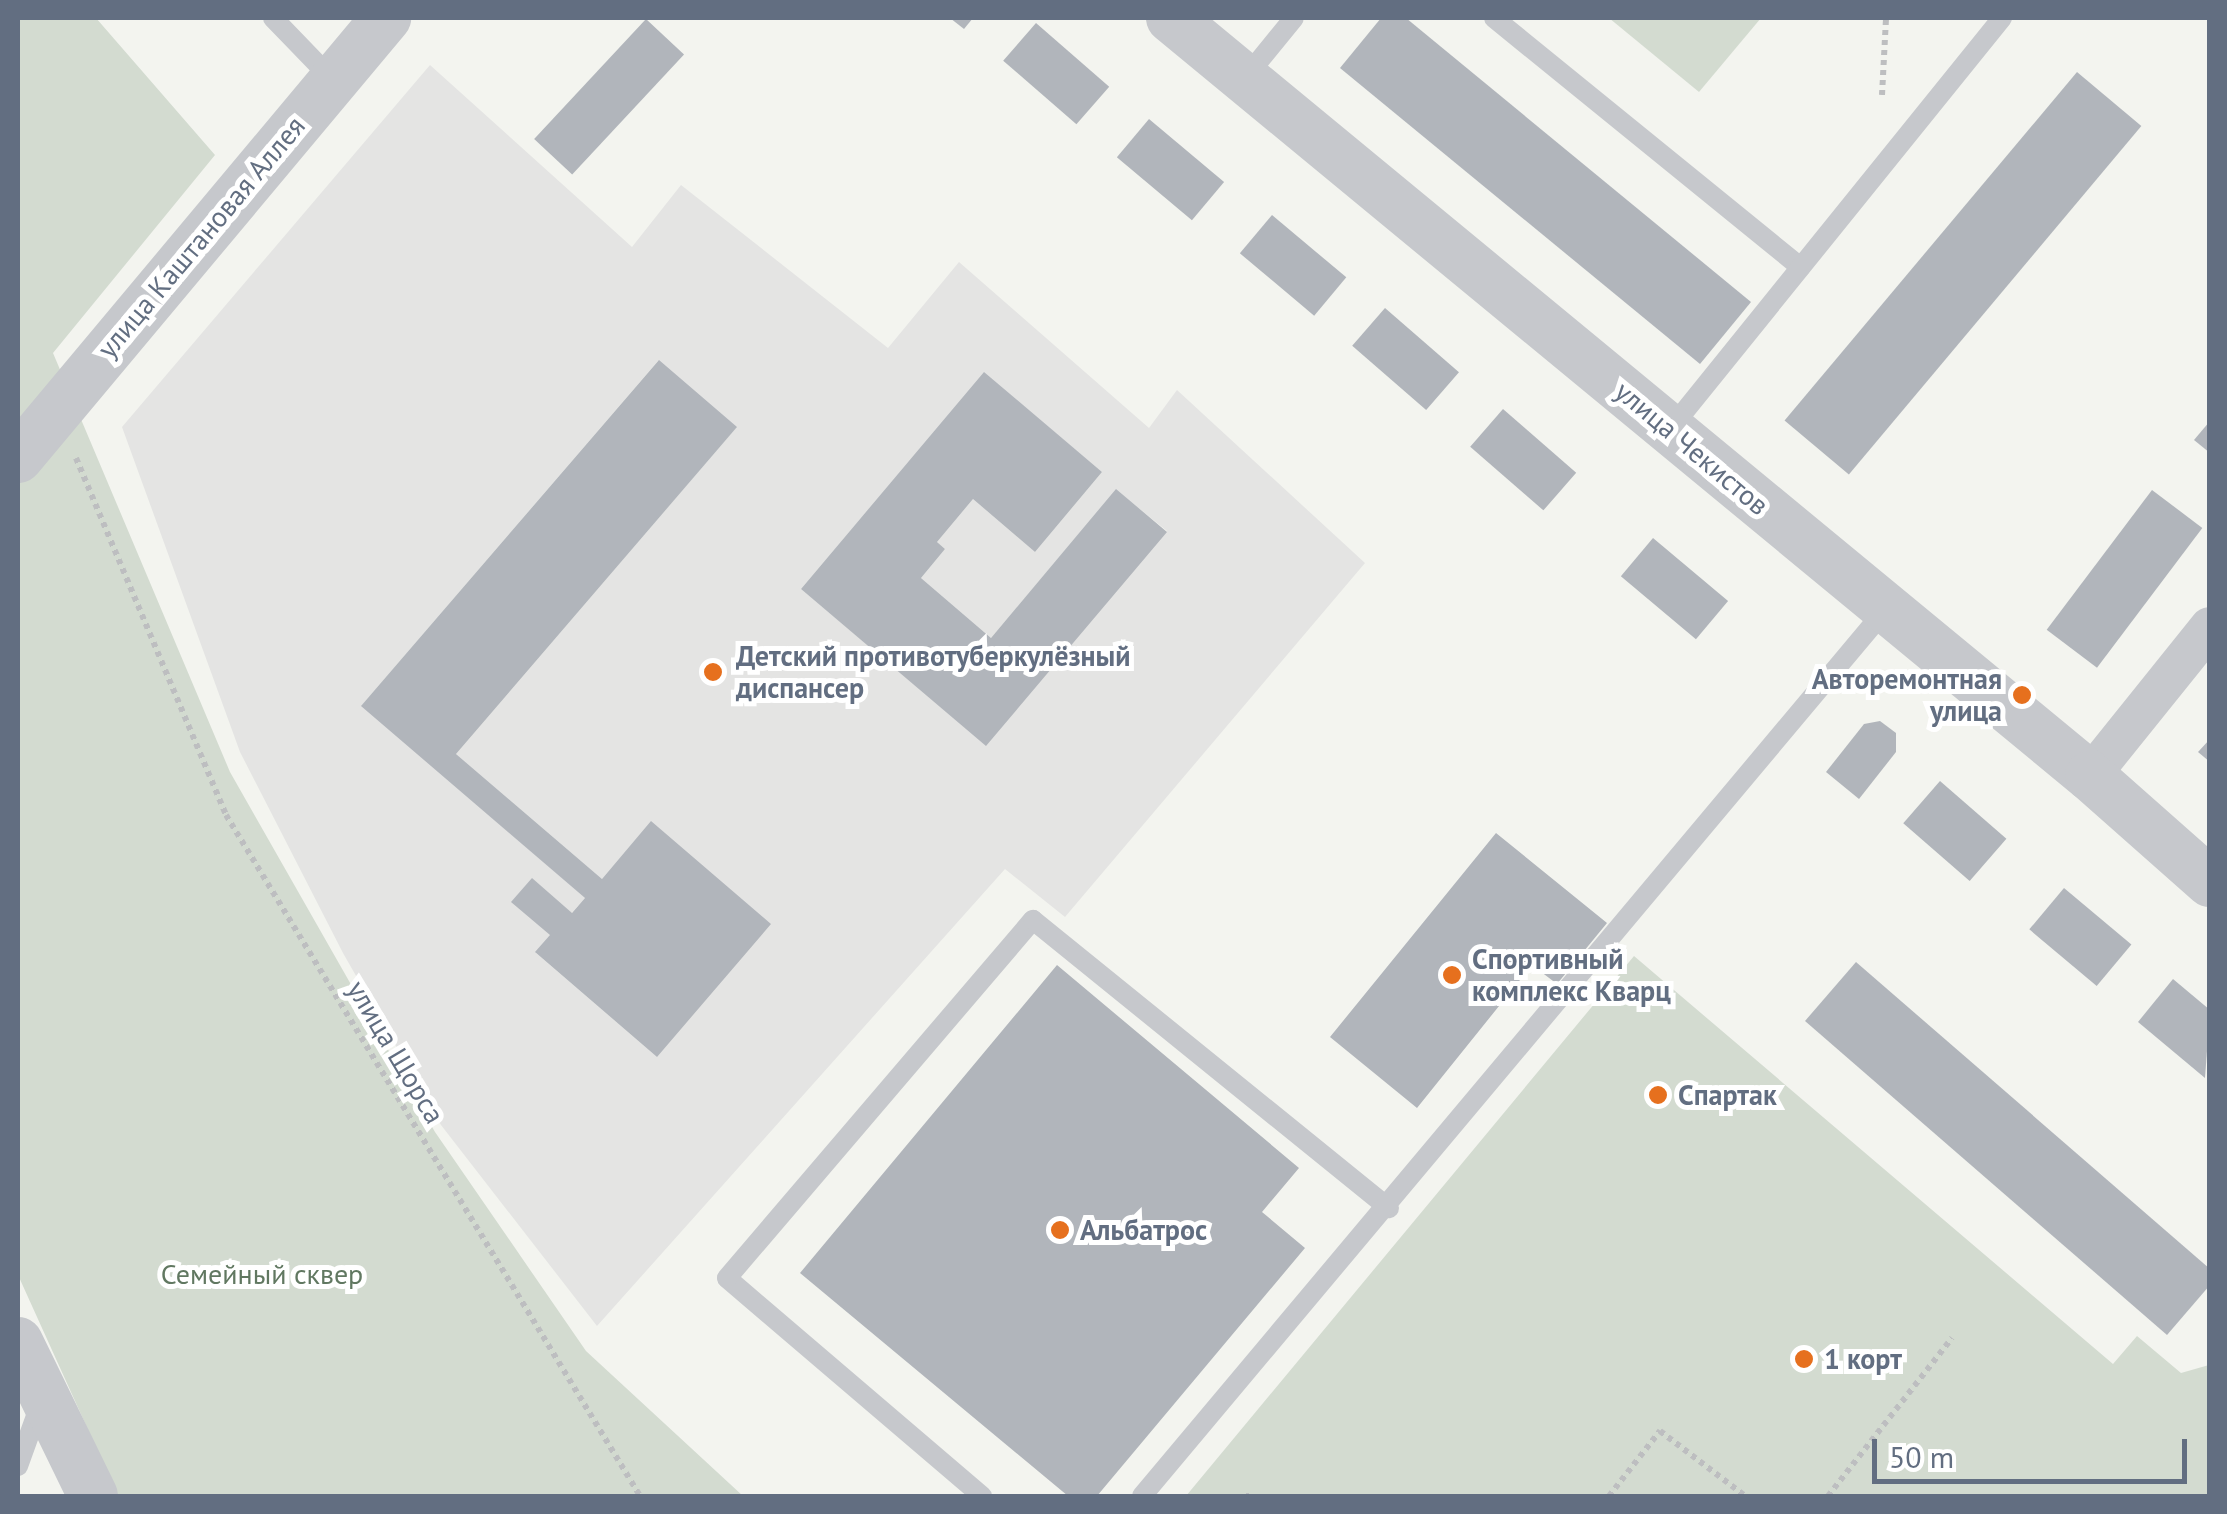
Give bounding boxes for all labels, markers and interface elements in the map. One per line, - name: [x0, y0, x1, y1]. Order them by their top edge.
- street label: улица Каштановая Аллея: [90, 109, 312, 365]
- street label: улица Чекистов: [1608, 374, 1776, 522]
- place label: Детский противотуберкулёзный диспансер: [736, 639, 1130, 705]
- marker: Детский противотуберкулёзный диспансер: [700, 659, 726, 685]
- place label: Авторемонтная улица: [1812, 662, 2002, 728]
- marker: Авторемонтная улица: [2011, 684, 2033, 706]
- place label: Спортивный комплекс Кварц: [1472, 942, 1671, 1008]
- marker: Спортивный комплекс Кварц: [1441, 964, 1463, 986]
- street label: улица Щорса: [340, 974, 452, 1130]
- place label: Спартак: [1678, 1078, 1777, 1112]
- marker: Спартак: [1647, 1084, 1669, 1106]
- place label: Альбатрос: [1080, 1213, 1207, 1247]
- marker: Альбатрос: [1049, 1219, 1071, 1241]
- park label: Семейный сквер: [161, 1257, 363, 1291]
- place label: 1 корт: [1824, 1342, 1902, 1376]
- marker: 1 корт: [1793, 1348, 1815, 1370]
- scale bar: [1877, 1419, 2192, 1481]
- text: 50 m: [1889, 1437, 1954, 1476]

